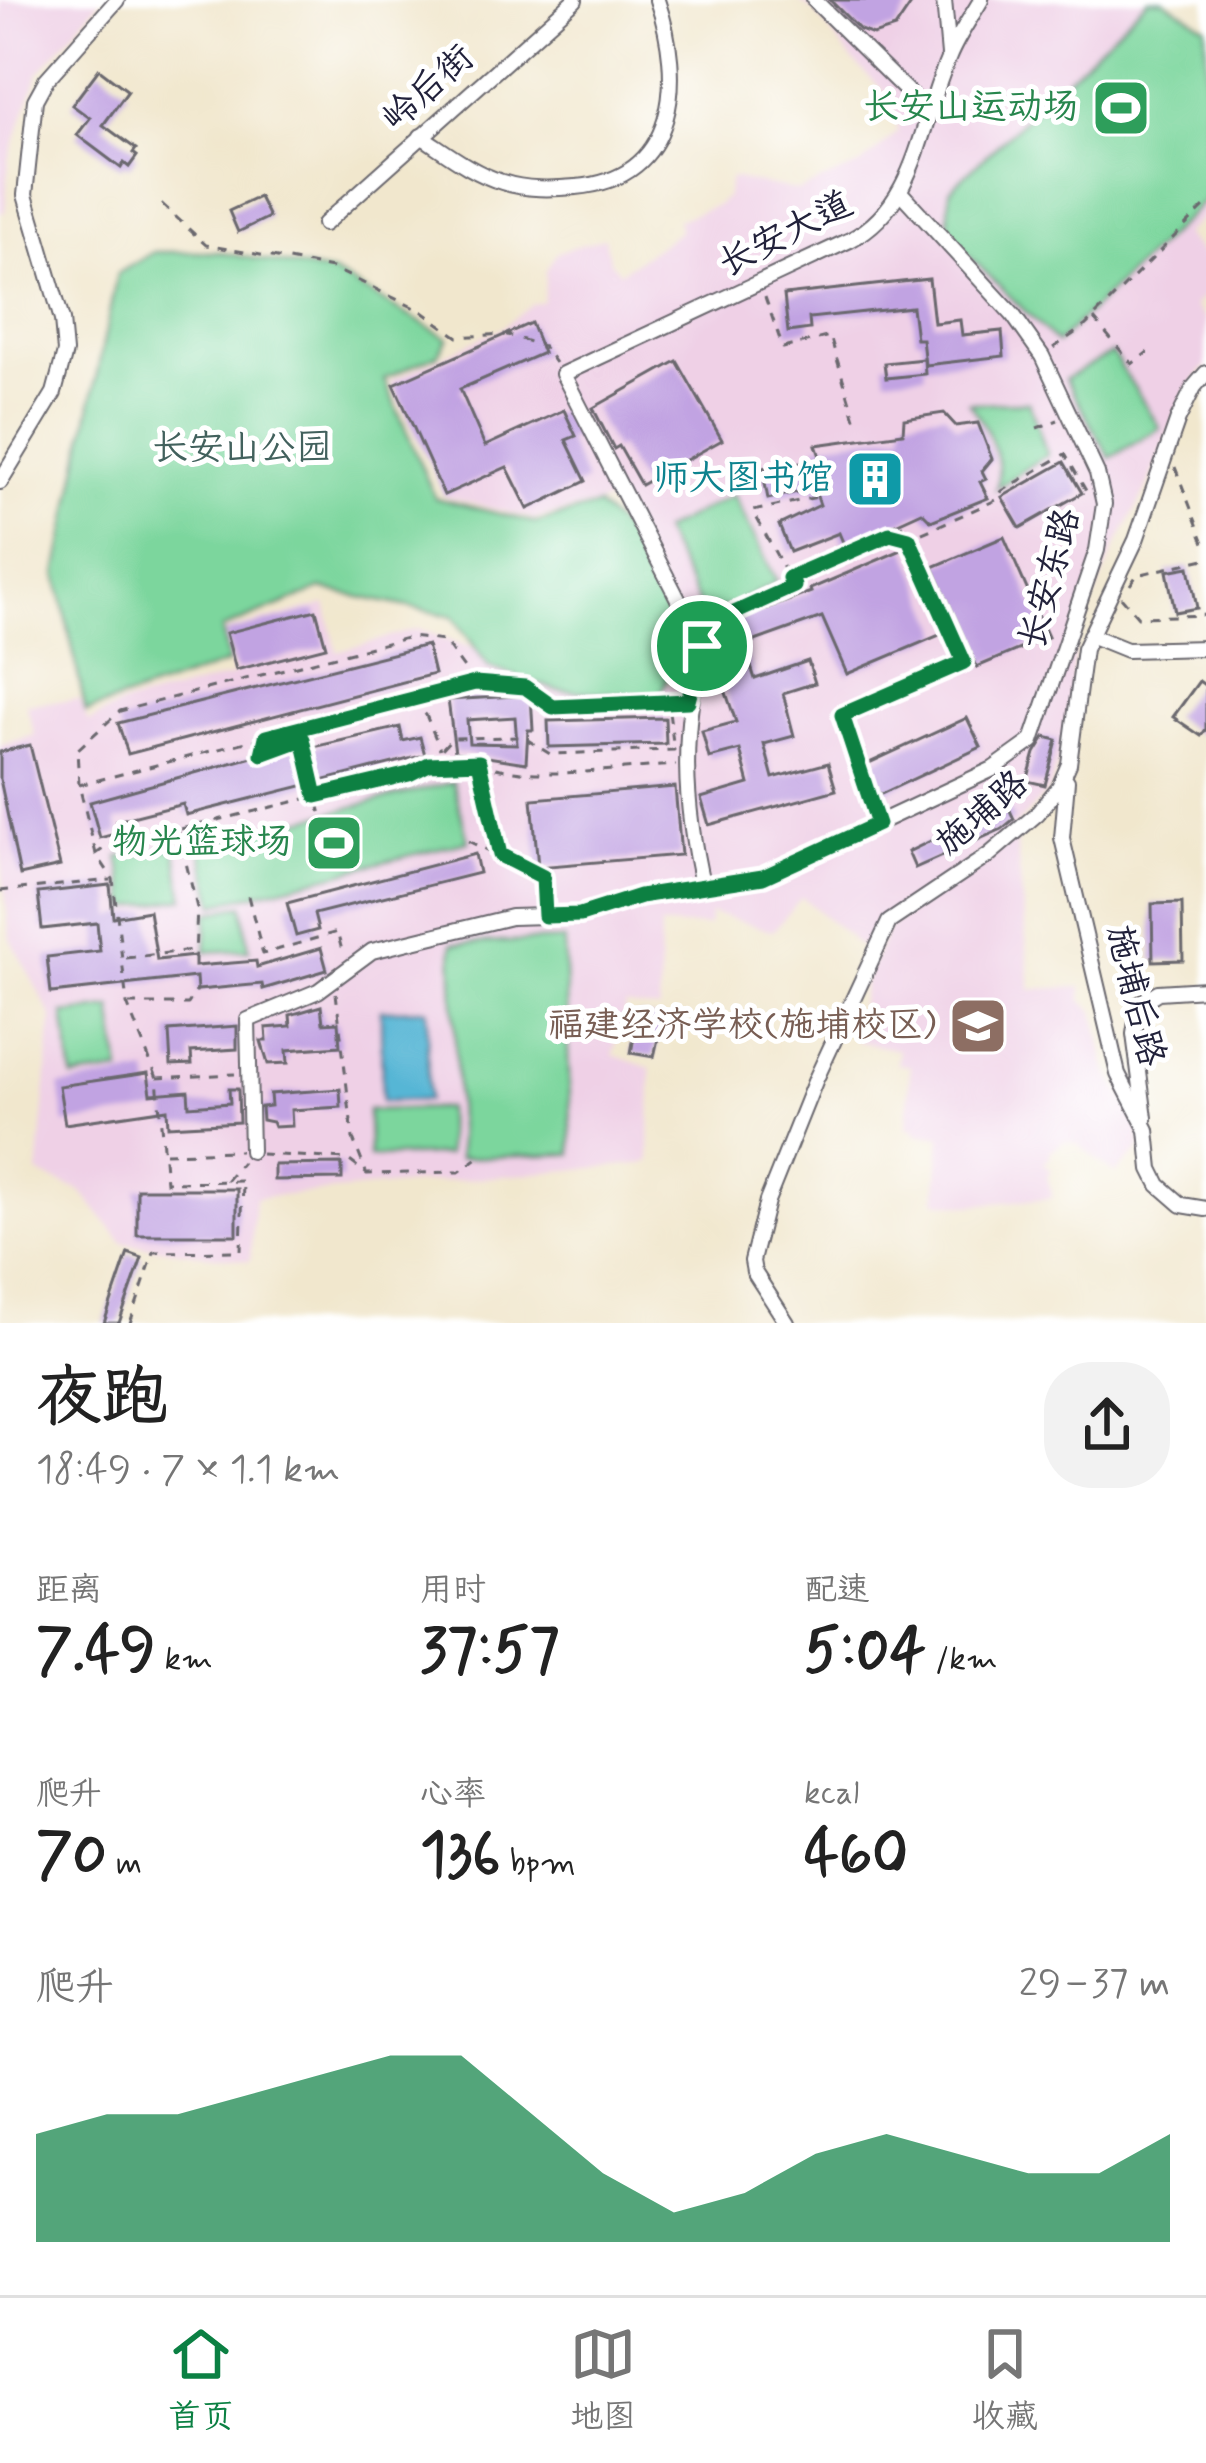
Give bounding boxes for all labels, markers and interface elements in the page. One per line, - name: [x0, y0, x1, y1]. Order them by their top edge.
- street label: 岭后街: [373, 35, 485, 143]
- sports icon: 长安山运动场: [1090, 77, 1152, 139]
- place label: 长安山运动场: [863, 85, 1079, 132]
- street label: 长安大道: [711, 181, 861, 289]
- park label: 长安山公园: [152, 426, 332, 473]
- building icon: 师大图书馆: [844, 448, 906, 510]
- place label: 师大图书馆: [653, 456, 833, 503]
- street label: 长安东路: [1010, 503, 1092, 655]
- pin: [651, 595, 753, 697]
- icon: arrive: [669, 613, 735, 679]
- street label: 施埔路: [927, 761, 1039, 867]
- sports icon: 物光篮球场: [303, 812, 365, 874]
- place label: 物光篮球场: [112, 820, 292, 867]
- street label: 施埔后路: [1094, 920, 1174, 1072]
- school or university icon: 福建经济学校(施埔校区): [947, 995, 1009, 1057]
- place label: 福建经济学校(施埔校区): [548, 1003, 936, 1050]
- text: 夜跑: [36, 1357, 168, 1443]
- button: share: [1044, 1362, 1170, 1488]
- text: 18:49 · 7 × 1.1 km: [36, 1445, 340, 1496]
- text: 距离: [36, 1569, 102, 1613]
- text: 用时: [420, 1569, 486, 1613]
- text: 配速: [804, 1569, 870, 1613]
- text: 7.49: [36, 1613, 156, 1692]
- text: 37:57: [420, 1613, 560, 1692]
- text: 5:04: [804, 1613, 926, 1692]
- text: km: [156, 1638, 213, 1682]
- text: /km: [926, 1638, 997, 1682]
- text: kcal: [804, 1772, 859, 1816]
- text: 爬升: [36, 1773, 102, 1817]
- text: 心率: [420, 1773, 486, 1817]
- text: 460: [804, 1816, 908, 1895]
- text: 70: [36, 1817, 107, 1896]
- text: 136: [420, 1817, 500, 1896]
- text: m: [107, 1842, 142, 1886]
- text: bpm: [500, 1842, 576, 1886]
- text: 29–37 m: [1019, 1959, 1170, 2010]
- text: 爬升: [36, 1963, 114, 2014]
- tab: 首页: [168, 2321, 234, 2440]
- tab: 地图: [570, 2321, 636, 2440]
- tab: 收藏: [972, 2321, 1038, 2440]

